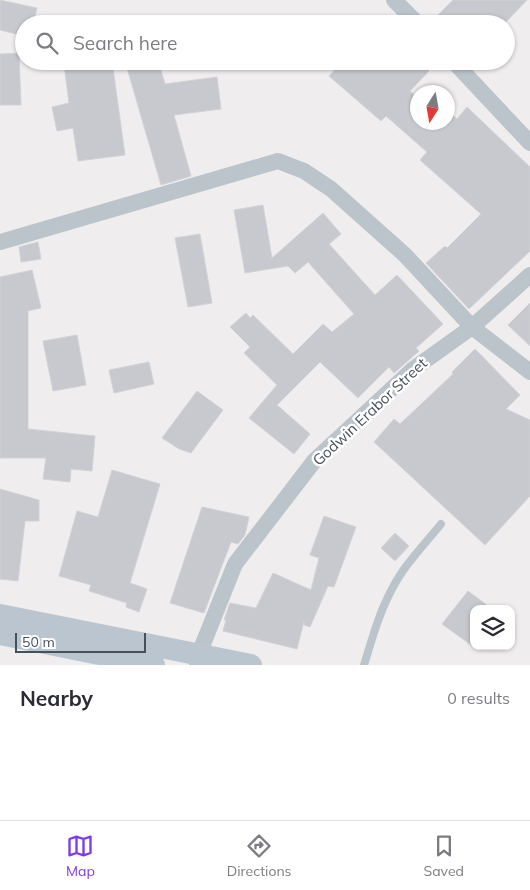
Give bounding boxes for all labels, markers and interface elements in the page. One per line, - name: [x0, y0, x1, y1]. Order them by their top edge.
- search box: [15, 15, 515, 70]
- icon: search: [33, 29, 61, 57]
- text: Search here: [73, 31, 177, 55]
- north arrow: [410, 85, 455, 130]
- street label: Godwin Erabor Street: [309, 354, 431, 470]
- map controls: [470, 605, 515, 650]
- button: layers: [470, 605, 515, 650]
- scale bar: [15, 630, 146, 653]
- text: 50 m: [22, 633, 55, 651]
- text: Nearby: [20, 685, 93, 711]
- text: 0 results: [447, 688, 510, 708]
- tab: Map: [66, 832, 95, 880]
- tab: Directions: [227, 832, 292, 880]
- tab: Saved: [424, 832, 464, 880]

